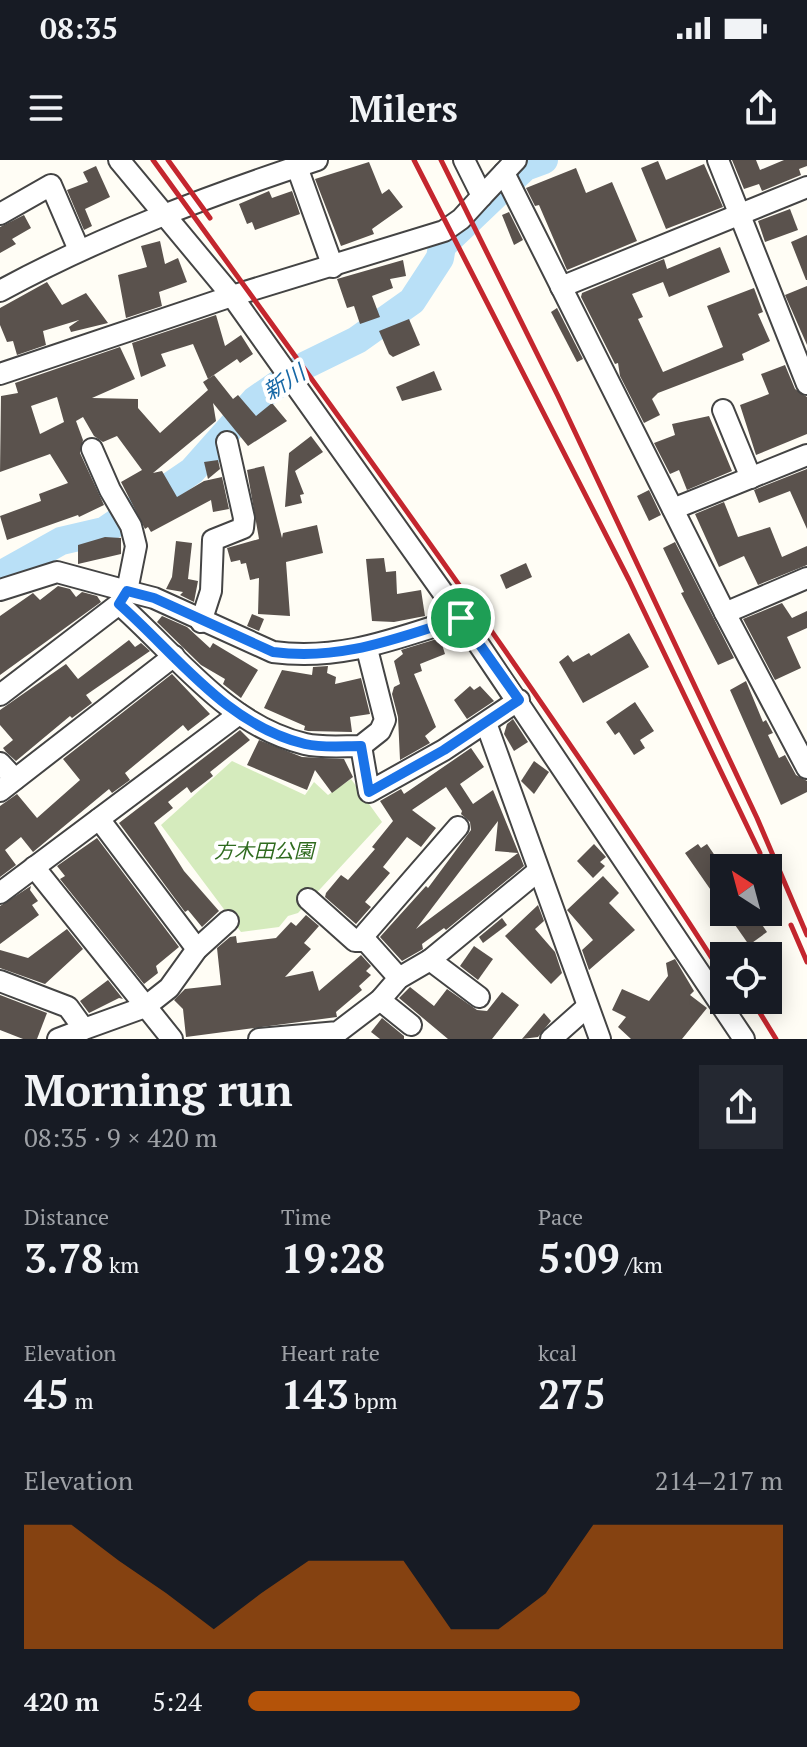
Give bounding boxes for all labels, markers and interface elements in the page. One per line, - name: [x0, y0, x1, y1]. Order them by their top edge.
- text: 08:35: [40, 8, 118, 48]
- text: Milers: [349, 85, 458, 132]
- icon: menu: [24, 86, 68, 130]
- icon: share: [739, 86, 783, 130]
- water label: 新川: [257, 357, 312, 406]
- pin: [427, 584, 495, 652]
- icon: arrive: [439, 596, 483, 640]
- park label: 方木田公園: [214, 837, 317, 864]
- north arrow: [710, 854, 782, 926]
- map controls: [710, 854, 782, 1014]
- button: locate: [710, 942, 782, 1014]
- text: Morning run: [24, 1060, 293, 1119]
- button: share: [699, 1065, 783, 1149]
- text: 08:35 · 9 × 420 m: [24, 1120, 218, 1154]
- text: Distance: [24, 1202, 109, 1231]
- text: Time: [281, 1202, 331, 1231]
- text: Pace: [538, 1202, 583, 1231]
- text: 3.78: [24, 1231, 104, 1284]
- text: 19:28: [281, 1231, 385, 1284]
- text: 5:09: [538, 1231, 620, 1284]
- text: km: [104, 1250, 139, 1279]
- text: /km: [620, 1250, 663, 1279]
- text: Elevation: [24, 1338, 116, 1367]
- text: Heart rate: [281, 1338, 380, 1367]
- text: kcal: [538, 1338, 577, 1367]
- text: 45: [24, 1367, 69, 1420]
- text: 143: [281, 1367, 349, 1420]
- text: 275: [538, 1367, 606, 1420]
- text: m: [69, 1386, 94, 1415]
- text: bpm: [349, 1386, 398, 1415]
- text: Elevation: [24, 1463, 133, 1497]
- text: 214–217 m: [655, 1463, 783, 1497]
- text: 420 m: [24, 1684, 99, 1718]
- text: 5:24: [152, 1684, 202, 1718]

